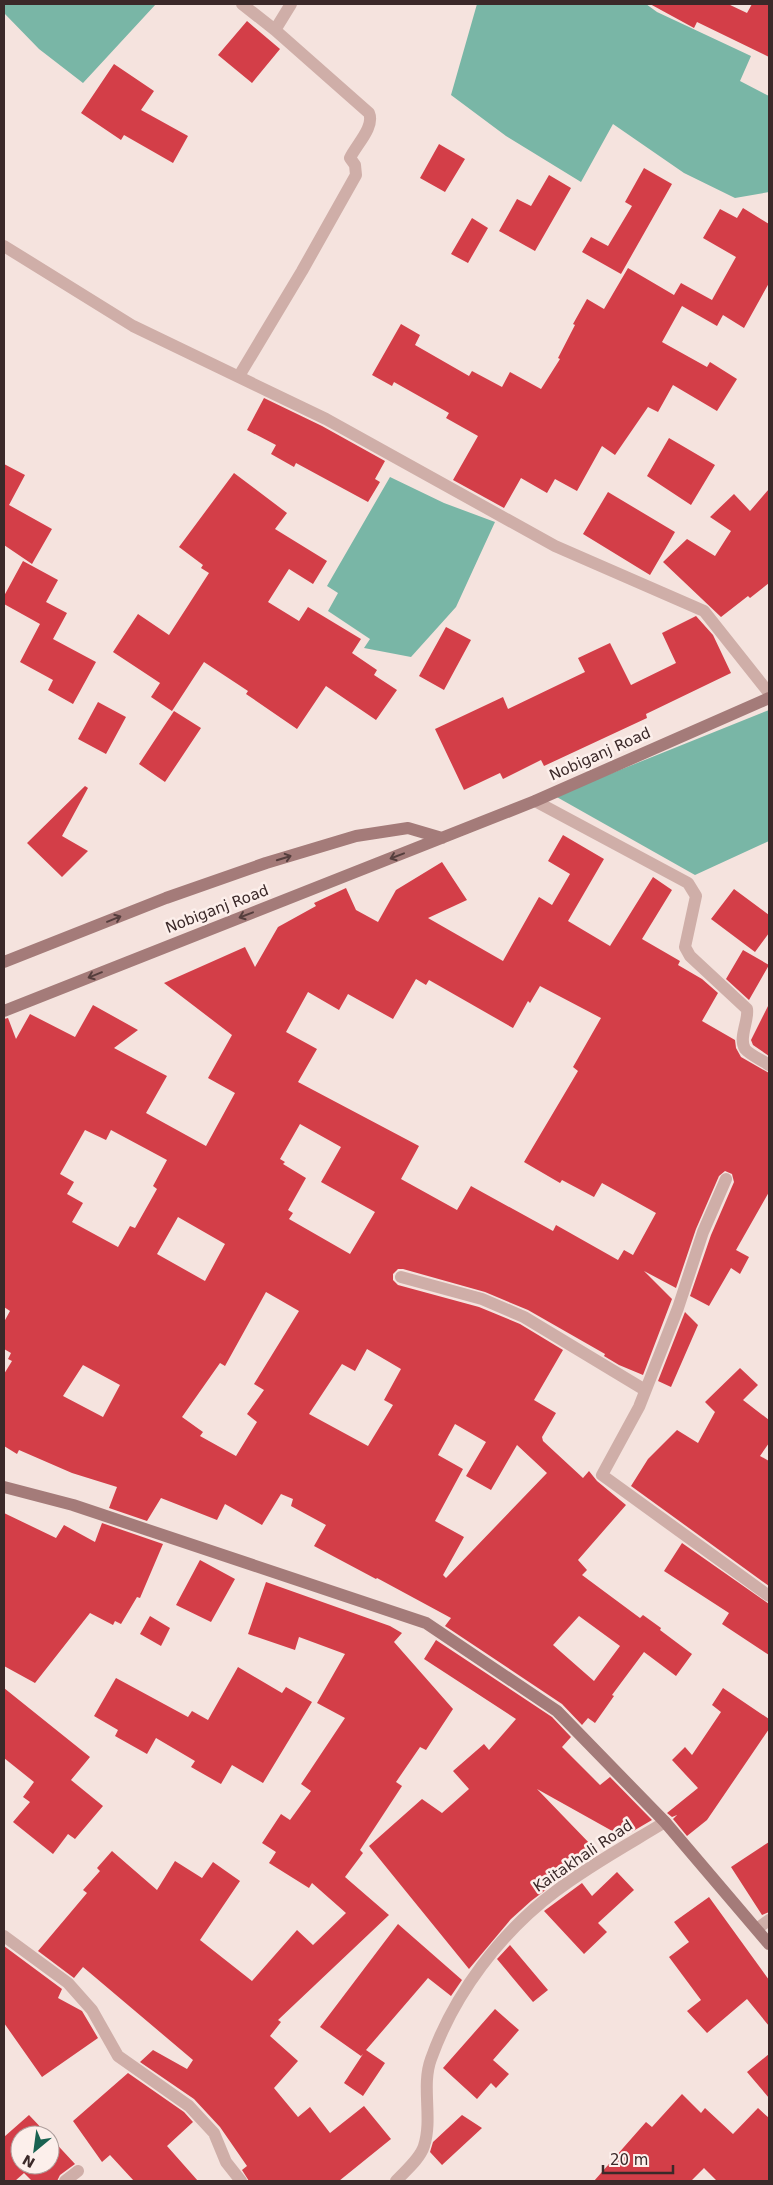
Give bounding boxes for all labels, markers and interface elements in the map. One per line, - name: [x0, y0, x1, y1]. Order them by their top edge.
- street label: Nobiganj Road: [547, 724, 653, 784]
- one-way arrow: [390, 852, 405, 861]
- one-way arrow: [275, 853, 291, 862]
- street label: Nobiganj Road: [163, 881, 271, 937]
- one-way arrow: [239, 911, 254, 921]
- one-way arrow: [106, 913, 121, 923]
- one-way arrow: [88, 971, 103, 980]
- street label: Kaitakhali Road: [530, 1816, 636, 1896]
- north arrow: [10, 2125, 60, 2175]
- scale bar: [603, 2142, 673, 2174]
- text: 20 m: [610, 2151, 648, 2169]
- text: N: [20, 2152, 38, 2171]

